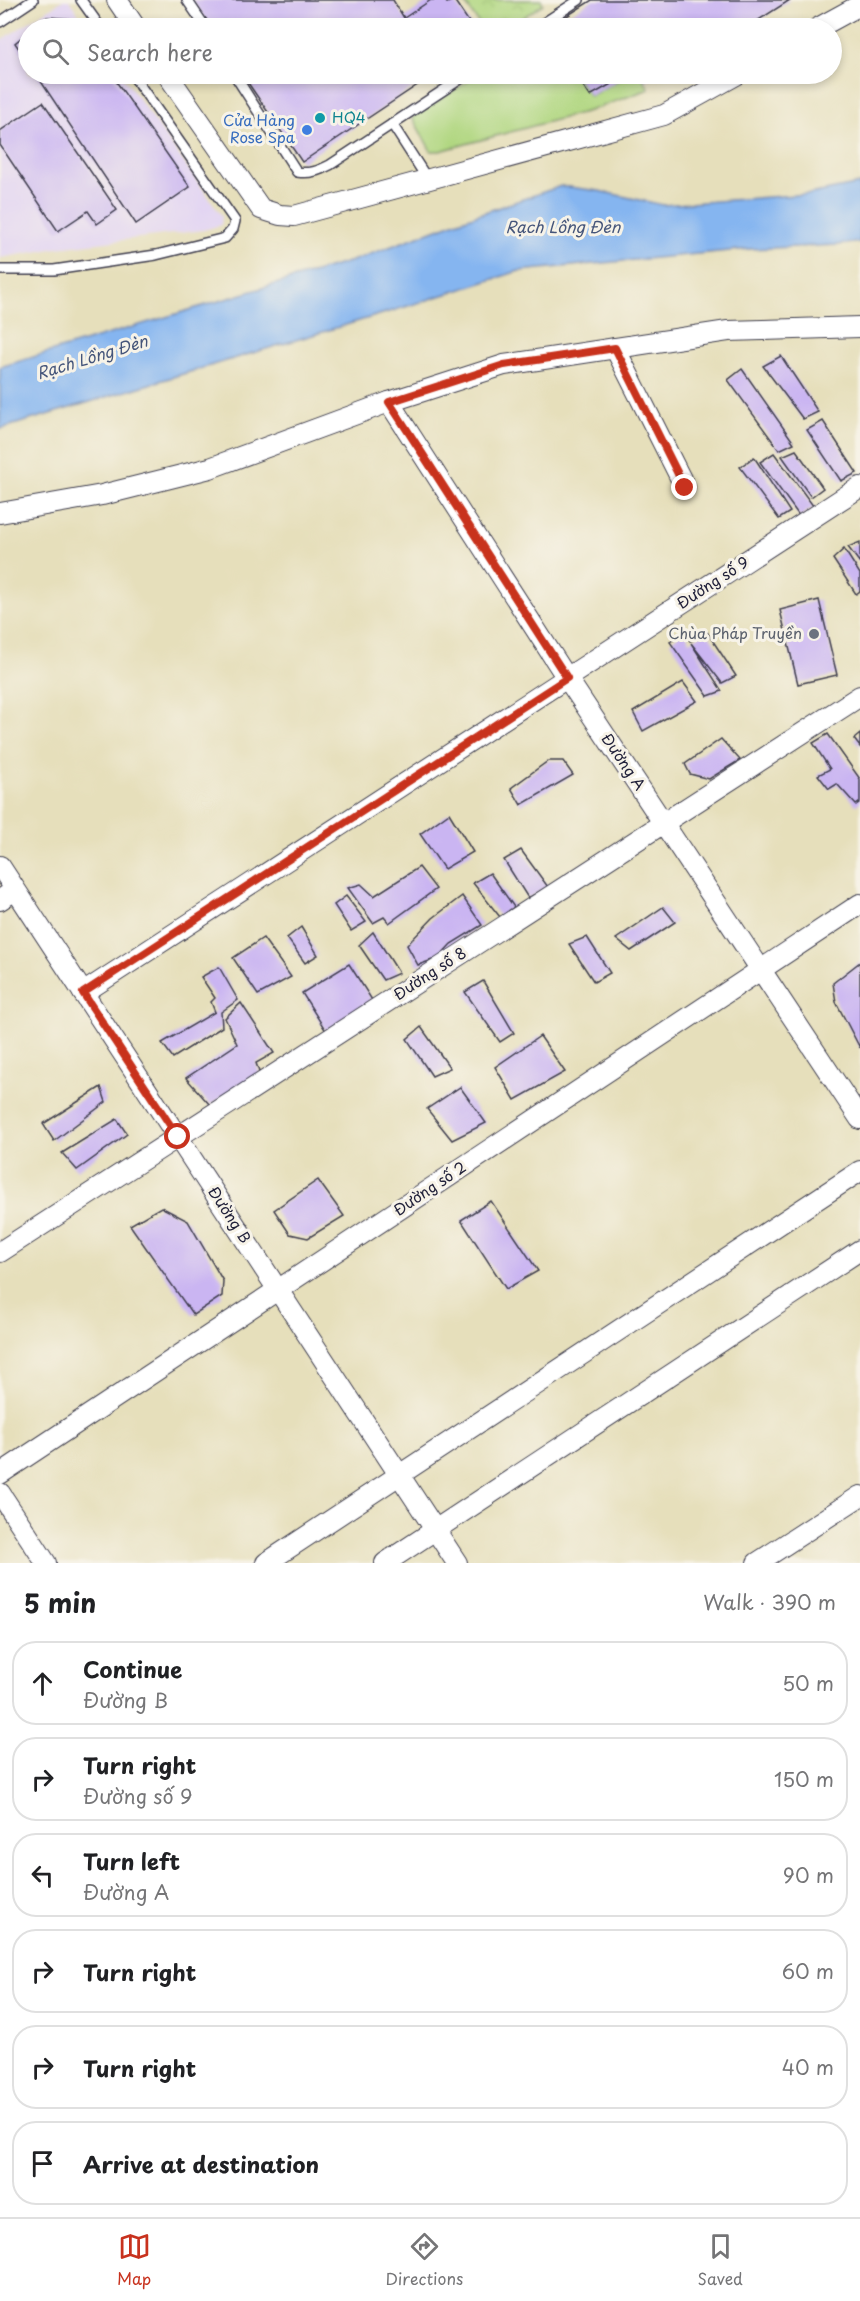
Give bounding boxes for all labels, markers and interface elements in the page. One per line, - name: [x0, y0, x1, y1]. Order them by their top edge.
- search box: [18, 18, 842, 84]
- icon: search: [39, 35, 72, 68]
- text: Search here: [87, 35, 213, 68]
- place label: HQ4: [332, 105, 366, 128]
- place label: Cửa Hàng Rose Spa: [223, 108, 296, 148]
- marker: HQ4: [313, 111, 327, 125]
- marker: Cửa Hàng Rose Spa: [300, 123, 314, 137]
- water label: Rạch Lồng Đèn: [506, 214, 622, 238]
- water label: Rạch Lồng Đèn: [33, 327, 151, 384]
- route end: [671, 474, 697, 500]
- street label: Đường số 9: [671, 550, 753, 614]
- place label: Chùa Pháp Truyền: [668, 621, 802, 644]
- marker: Chùa Pháp Truyền: [807, 627, 821, 641]
- street label: Đường A: [597, 728, 652, 794]
- street label: Đường số 8: [388, 941, 470, 1005]
- route start: [164, 1123, 190, 1149]
- street label: Đường số 2: [388, 1155, 470, 1221]
- street label: Đường B: [203, 1181, 257, 1247]
- text: 5 min: [24, 1583, 96, 1622]
- text: Walk · 390 m: [703, 1587, 836, 1617]
- text: Continue: [83, 1652, 182, 1685]
- icon: ahead: [26, 1667, 59, 1700]
- text: 50 m: [782, 1668, 834, 1698]
- text: Đường B: [83, 1685, 168, 1715]
- text: Turn right: [83, 1748, 196, 1781]
- icon: right: [26, 1763, 59, 1796]
- text: 150 m: [774, 1764, 834, 1794]
- text: Đường số 9: [83, 1781, 193, 1811]
- text: Turn left: [83, 1844, 180, 1877]
- icon: left: [26, 1859, 59, 1892]
- text: 90 m: [783, 1860, 834, 1890]
- text: Đường A: [83, 1877, 169, 1907]
- icon: right: [26, 1955, 59, 1988]
- text: Turn right: [83, 1955, 196, 1988]
- text: 60 m: [782, 1956, 834, 1986]
- icon: right: [26, 2051, 59, 2084]
- text: Turn right: [83, 2051, 196, 2084]
- text: 40 m: [782, 2052, 834, 2082]
- icon: arrive: [26, 2147, 59, 2180]
- text: Arrive at destination: [83, 2147, 319, 2180]
- tab: Map: [117, 2230, 151, 2290]
- tab: Directions: [385, 2230, 463, 2290]
- tab: Saved: [697, 2230, 743, 2290]

